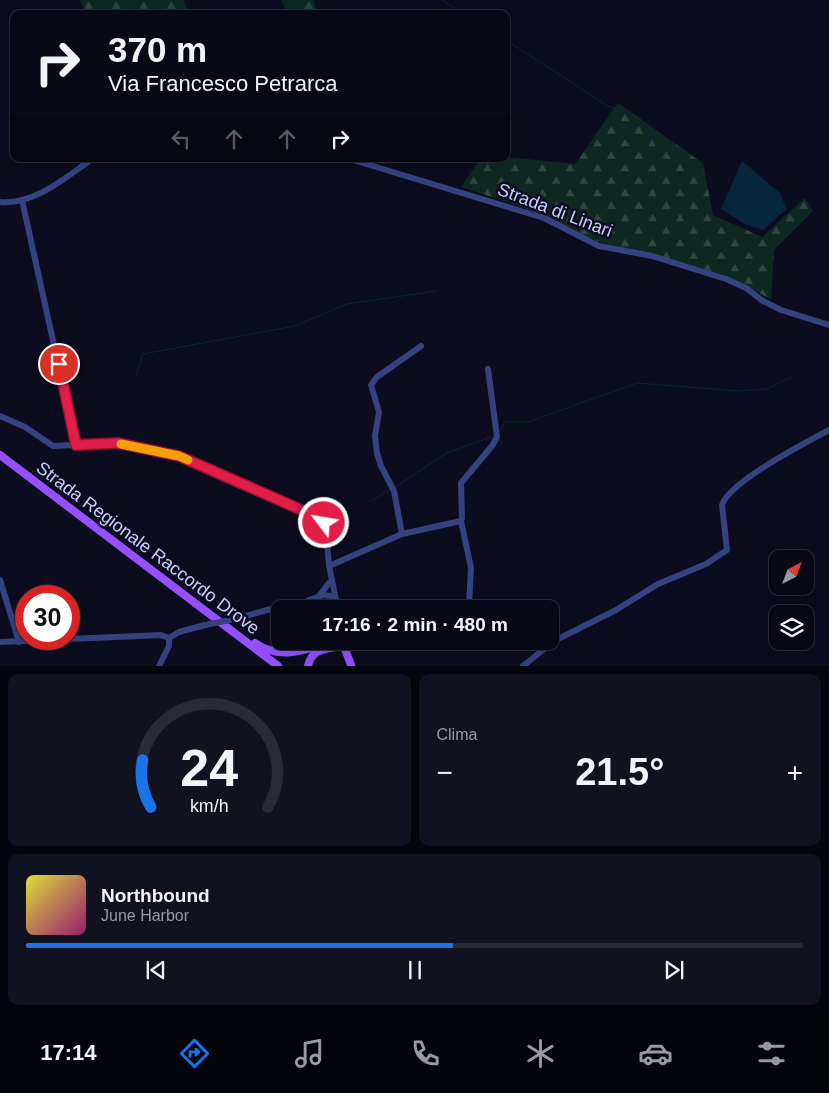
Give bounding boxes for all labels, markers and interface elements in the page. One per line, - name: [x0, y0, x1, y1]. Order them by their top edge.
- icon: right: [25, 30, 90, 95]
- text: 370 m: [108, 30, 207, 69]
- text: Via Francesco Petrarca: [108, 71, 337, 96]
- icon: left: [167, 125, 195, 153]
- icon: ahead: [220, 125, 248, 153]
- icon: ahead: [273, 125, 301, 153]
- icon: right: [326, 125, 354, 153]
- street label: Strada di Linari: [495, 179, 615, 241]
- pin: [38, 343, 80, 385]
- icon: arrive: [45, 350, 73, 378]
- street label: Strada Regionale Raccordo Drove: [33, 458, 263, 638]
- position arrow: [297, 496, 349, 548]
- north arrow: [769, 550, 814, 595]
- map controls: [769, 550, 814, 650]
- speed limit sign: 30: [15, 585, 80, 650]
- button: layers: [769, 605, 814, 650]
- text: 17:16 · 2 min · 480 m: [322, 614, 508, 635]
- text: Clima: [437, 726, 477, 743]
- text: 24: [180, 739, 238, 797]
- text: 21.5°: [575, 751, 664, 793]
- text: −: [437, 757, 453, 788]
- text: +: [787, 757, 803, 788]
- text: km/h: [190, 796, 229, 816]
- text: Northbound: [101, 885, 210, 906]
- text: June Harbor: [101, 907, 189, 924]
- icon: previous: [142, 956, 170, 984]
- icon: pause: [401, 956, 429, 984]
- icon: next: [660, 956, 688, 984]
- icon: directions: [177, 1036, 212, 1071]
- icon: music: [292, 1036, 327, 1071]
- icon: phone: [408, 1036, 443, 1071]
- icon: climate: [523, 1036, 558, 1071]
- icon: car: [638, 1036, 673, 1071]
- icon: filters: [754, 1036, 789, 1071]
- text: 17:14: [40, 1040, 96, 1065]

